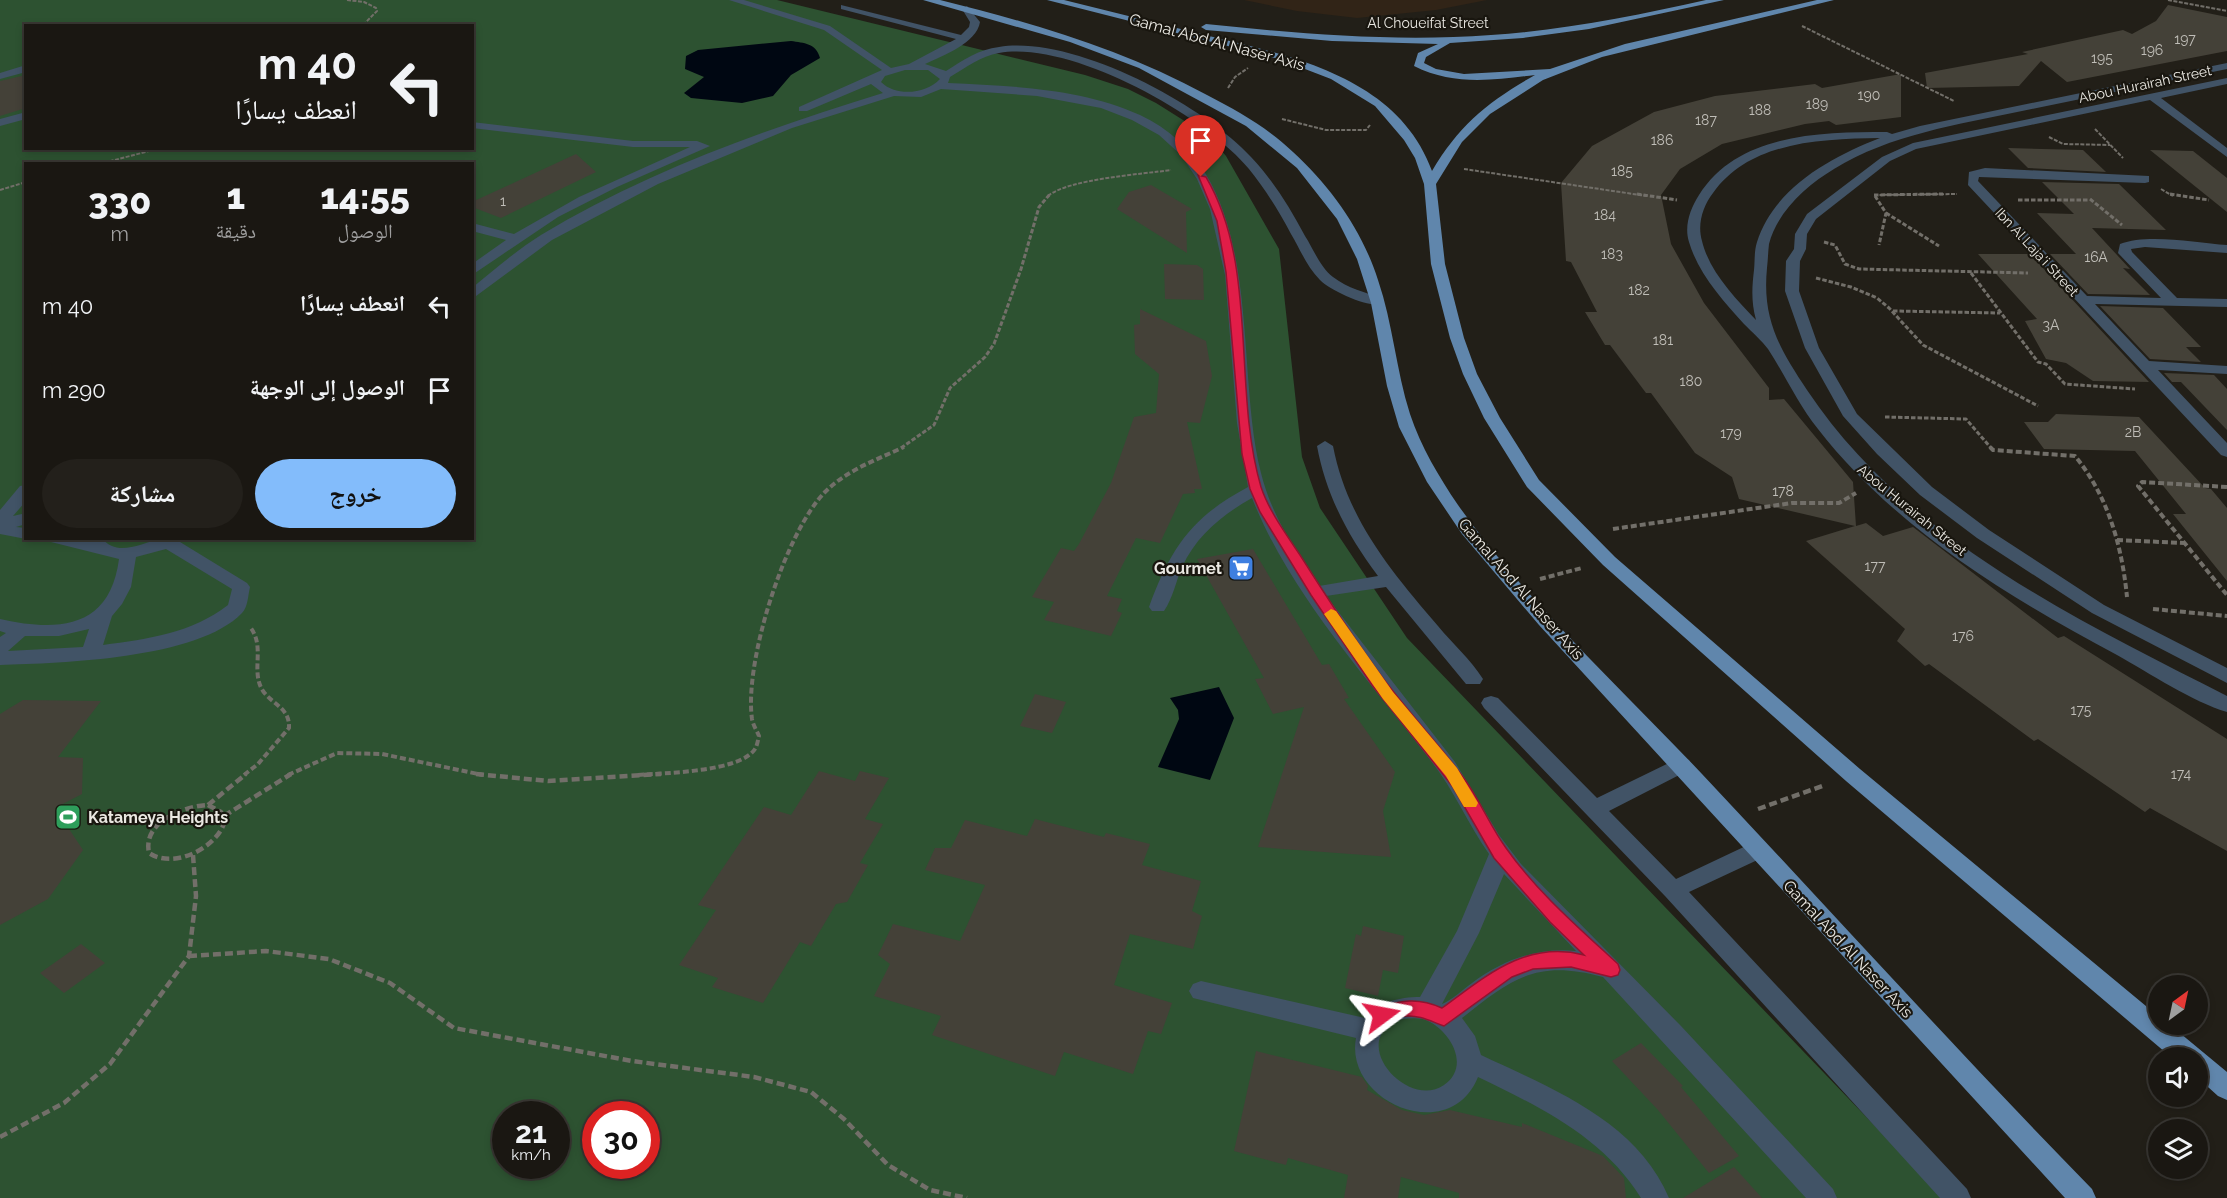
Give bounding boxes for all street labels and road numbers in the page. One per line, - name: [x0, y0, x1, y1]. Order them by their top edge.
- street label: Gamal Abd Al Naser Axis: [1127, 9, 1307, 75]
- street label: Al Choueifat Street: [1367, 15, 1489, 31]
- street label: Abou Hurairah Street: [2077, 62, 2213, 106]
- street label: Ibn Al Laja'i Street: [1992, 205, 2082, 300]
- street label: Abou Hurairah Street: [1854, 461, 1970, 559]
- street label: Gamal Abd Al Naser Axis: [1454, 514, 1588, 664]
- street label: Gamal Abd Al Naser Axis: [1779, 876, 1917, 1022]

